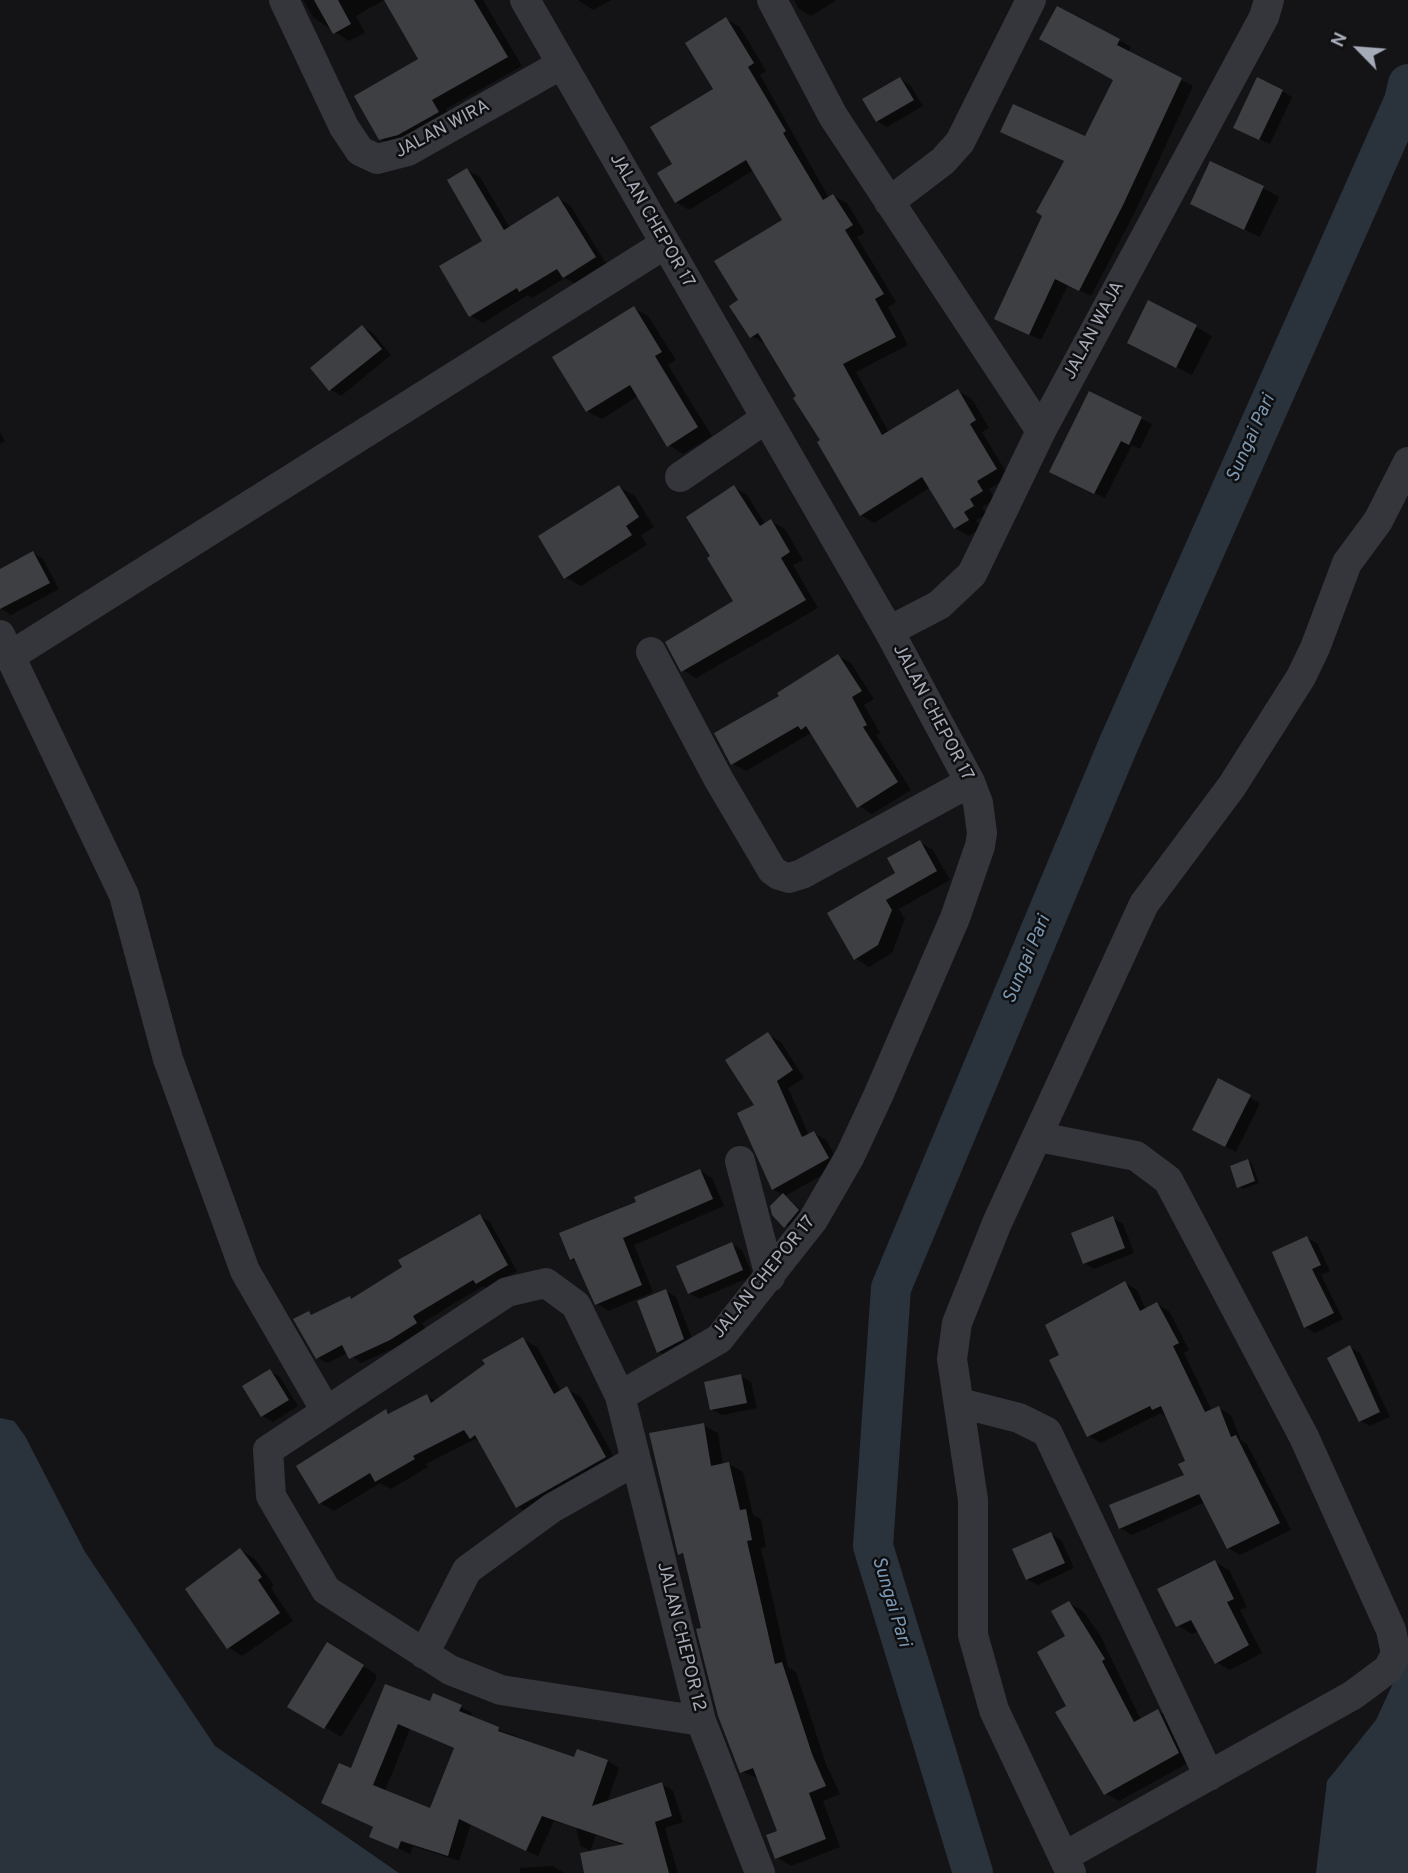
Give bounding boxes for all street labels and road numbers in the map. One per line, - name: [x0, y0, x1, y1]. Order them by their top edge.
- street label: JALAN WIRA: [392, 96, 494, 164]
- street label: JALAN CHEPOR 17: [604, 150, 698, 292]
- street label: JALAN WAJA: [1060, 278, 1130, 384]
- street label: JALAN CHEPOR 17: [887, 641, 977, 785]
- street label: JALAN CHEPOR 17: [709, 1212, 821, 1344]
- street label: JALAN CHEPOR 12: [651, 1560, 709, 1714]

